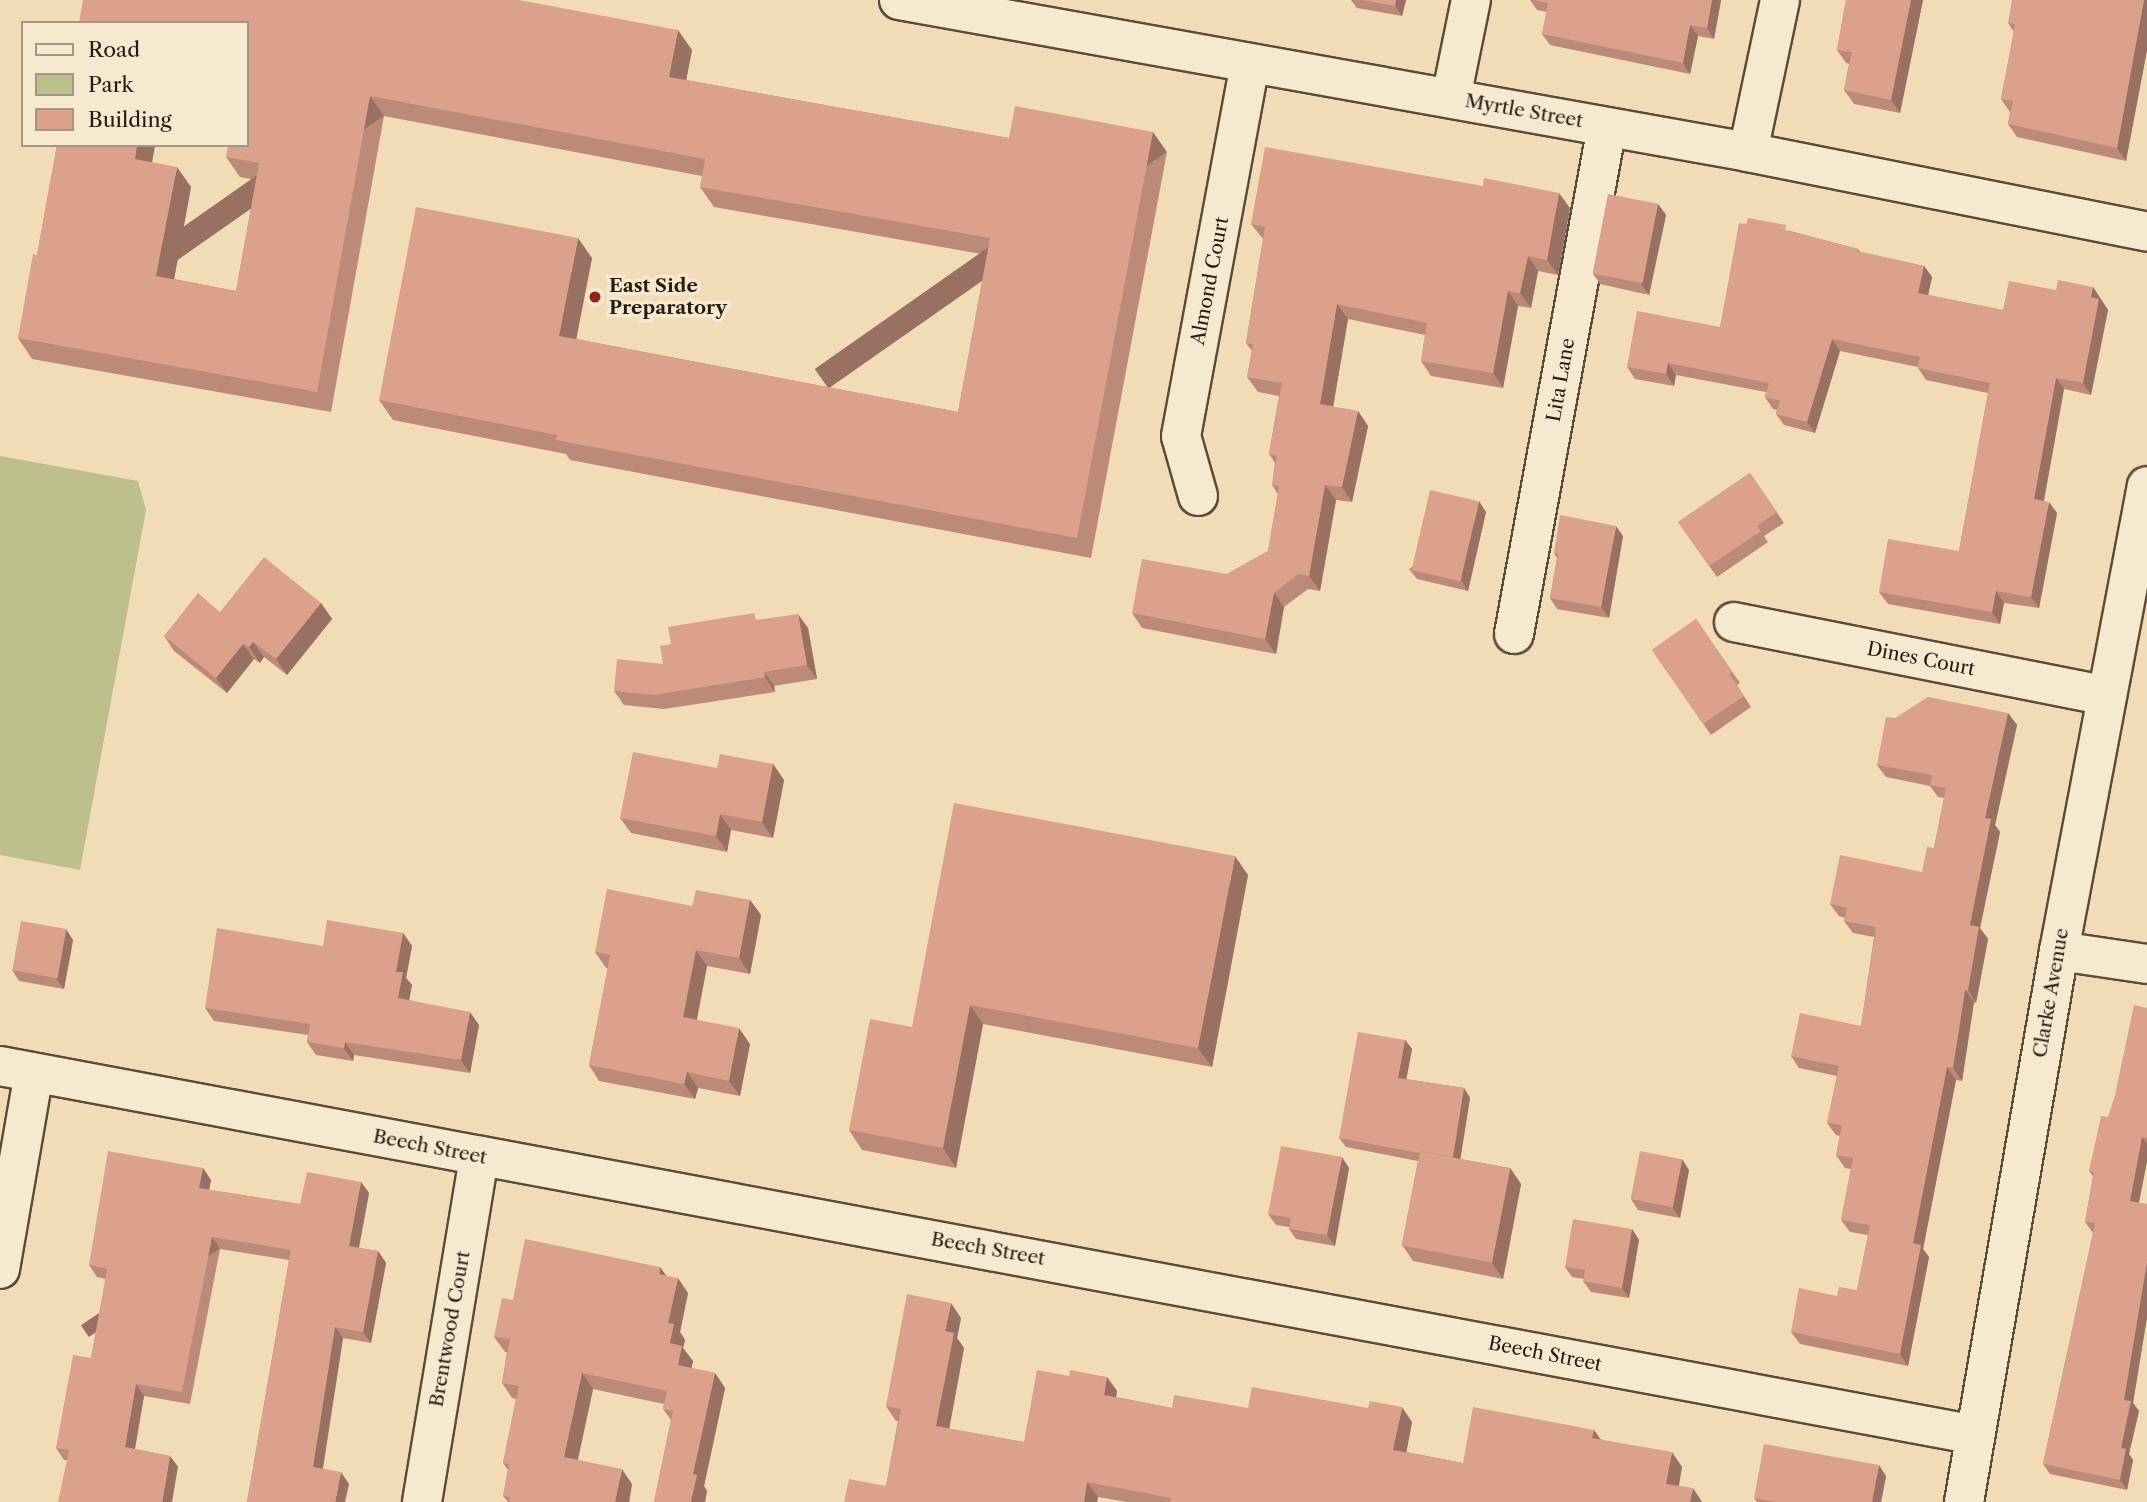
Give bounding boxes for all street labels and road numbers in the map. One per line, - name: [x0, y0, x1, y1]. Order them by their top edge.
- street label: Myrtle Street: [1463, 89, 1585, 133]
- street label: Almond Court: [1186, 215, 1234, 347]
- street label: Lita Lane: [1542, 336, 1580, 424]
- street label: Dines Court: [1865, 637, 1977, 681]
- street label: Clarke Avenue: [2028, 926, 2074, 1060]
- street label: Beech Street: [371, 1125, 489, 1169]
- street label: Beech Street: [929, 1228, 1047, 1270]
- street label: Brentwood Court: [425, 1249, 475, 1409]
- street label: Beech Street: [1486, 1332, 1604, 1376]

